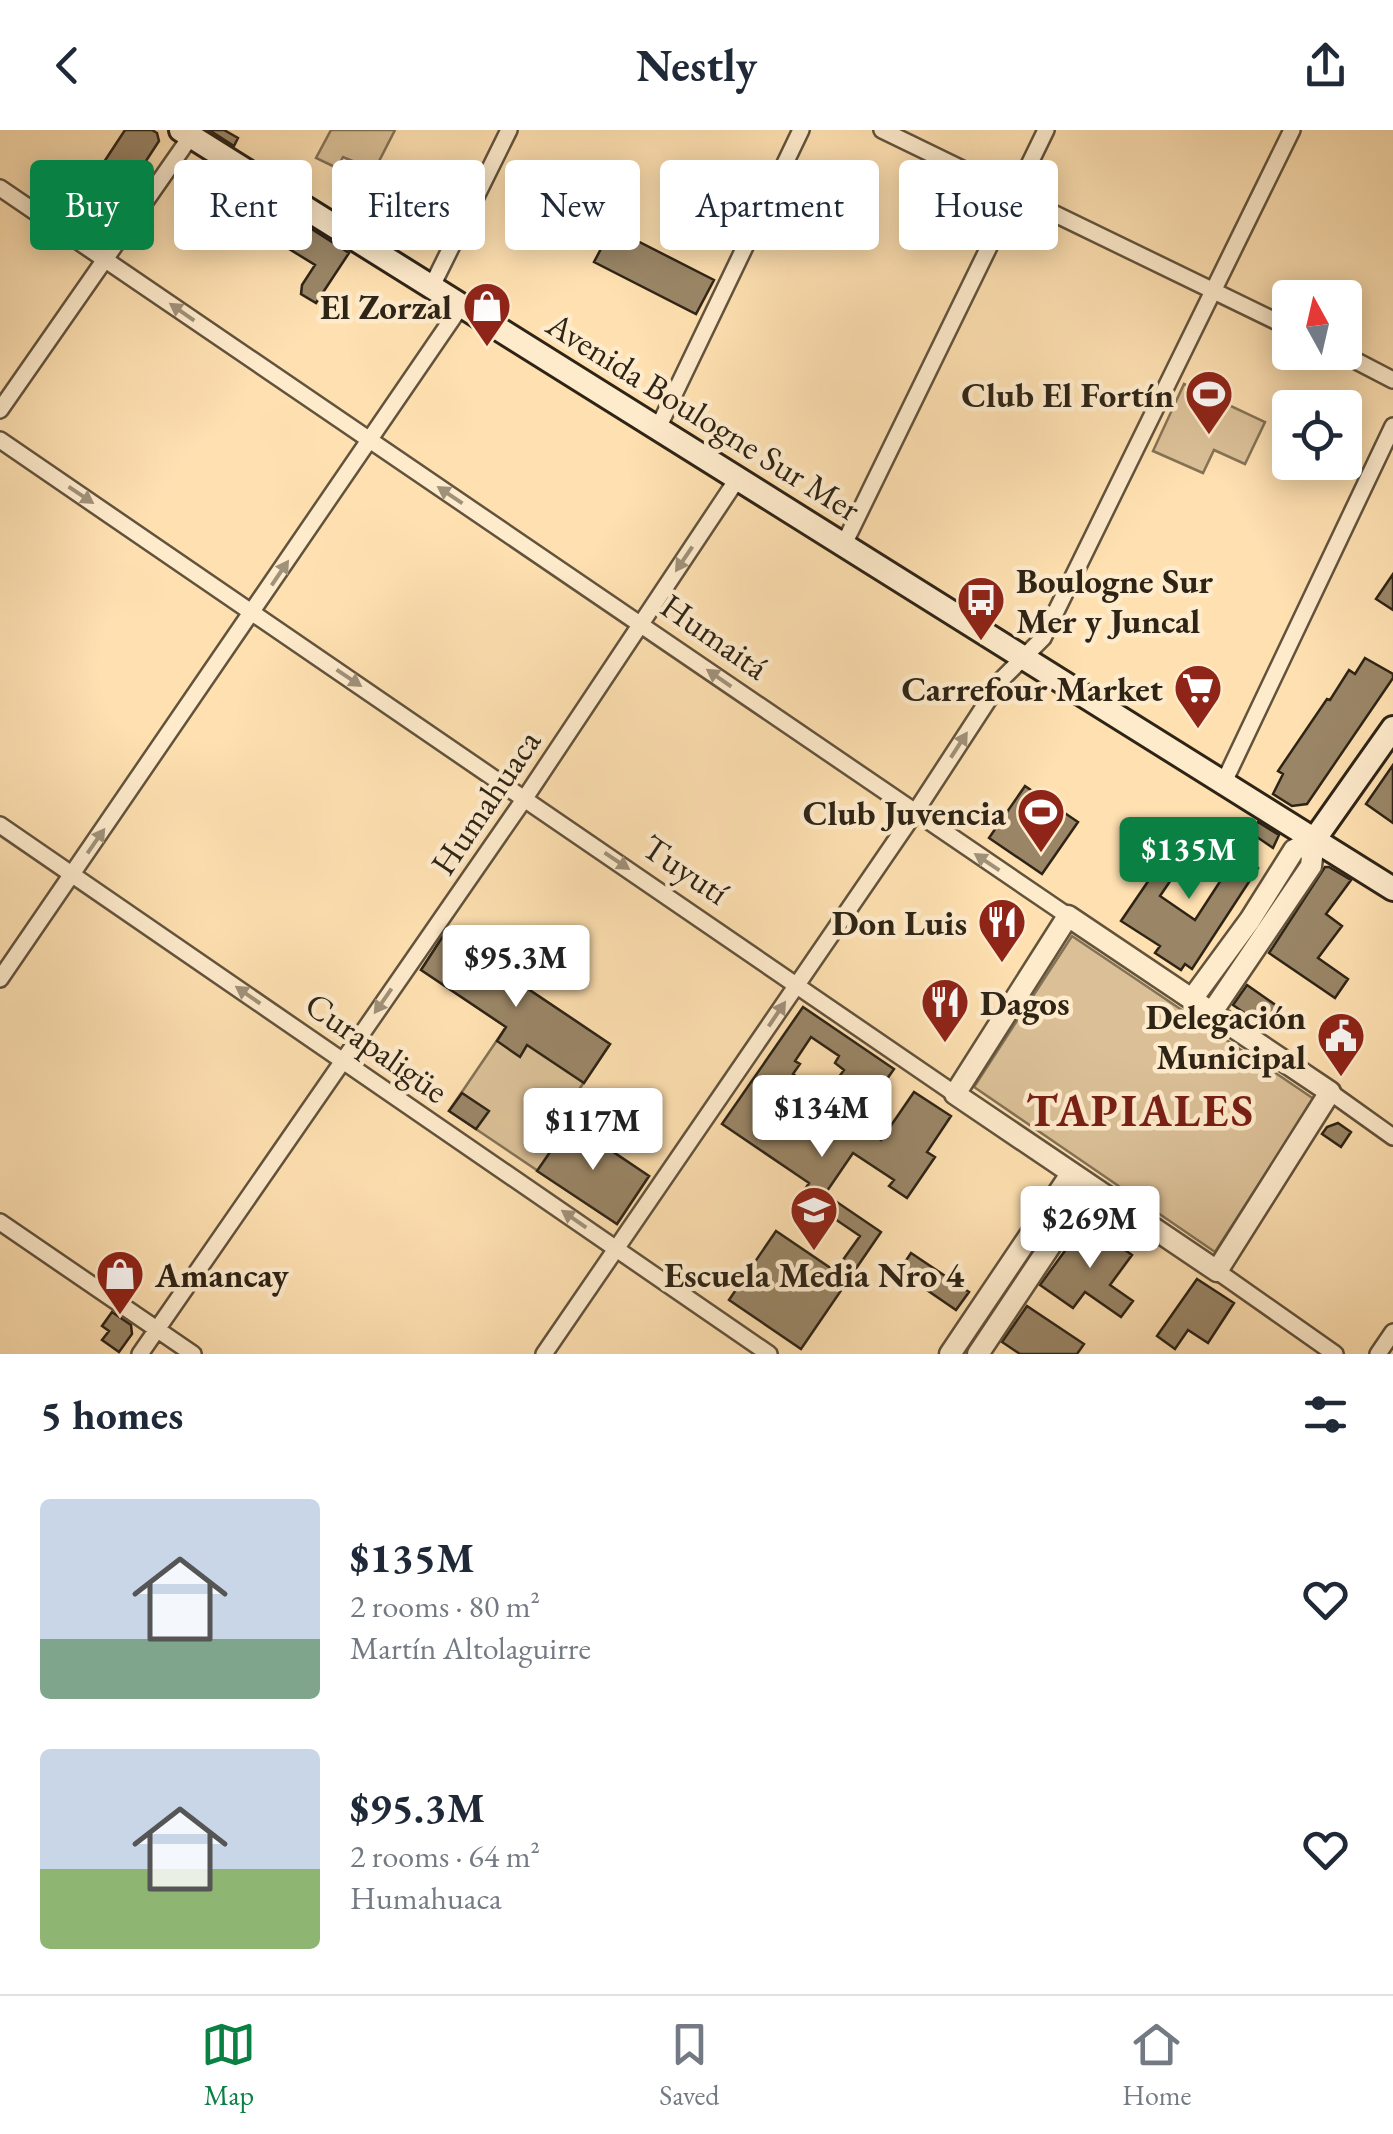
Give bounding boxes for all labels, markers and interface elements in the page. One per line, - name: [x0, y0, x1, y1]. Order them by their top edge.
- text: Nestly: [636, 36, 757, 94]
- icon: back: [40, 38, 95, 93]
- icon: share: [1298, 38, 1353, 93]
- chip: Buy: [30, 160, 154, 250]
- chip: Rent: [174, 160, 312, 250]
- chip: Filters: [332, 160, 485, 250]
- chip: New: [505, 160, 640, 250]
- chip: Apartment: [660, 160, 879, 250]
- chip: House: [899, 160, 1058, 250]
- shop icon: El Zorzal: [461, 280, 513, 348]
- north arrow: [1272, 280, 1362, 370]
- map controls: [1272, 280, 1362, 480]
- place label: El Zorzal: [320, 284, 452, 329]
- street label: Avenida Boulogne Sur Mer: [538, 301, 870, 531]
- one-way arrow: [169, 303, 195, 322]
- sports icon: Club El Fortín: [1183, 368, 1235, 436]
- place label: Club El Fortín: [961, 372, 1174, 417]
- button: locate: [1272, 390, 1362, 480]
- one-way arrow: [67, 485, 94, 503]
- one-way arrow: [437, 487, 464, 505]
- one-way arrow: [676, 545, 694, 573]
- place label: Boulogne Sur Mer y Juncal: [1016, 558, 1214, 643]
- one-way arrow: [270, 560, 289, 587]
- bus stop icon: Boulogne Sur Mer y Juncal: [955, 574, 1007, 642]
- street label: Humaitá: [652, 583, 778, 689]
- supermarket icon: Carrefour Market: [1172, 662, 1224, 730]
- place label: Carrefour Market: [901, 666, 1163, 711]
- one-way arrow: [336, 668, 363, 686]
- one-way arrow: [706, 669, 733, 688]
- street label: Humahuaca: [420, 721, 550, 883]
- one-way arrow: [950, 731, 968, 758]
- sports icon: Club Juvencia: [1015, 786, 1067, 854]
- place label: Club Juvencia: [803, 790, 1007, 835]
- pin: $135M: [1119, 817, 1259, 902]
- street label: Tuyutí: [634, 824, 738, 915]
- one-way arrow: [86, 828, 105, 854]
- text: $135M: [1142, 828, 1236, 870]
- one-way arrow: [604, 851, 631, 870]
- one-way arrow: [973, 853, 1001, 872]
- restaurant icon: Don Luis: [976, 896, 1028, 964]
- place label: Don Luis: [832, 900, 967, 945]
- pin: $95.3M: [435, 925, 597, 1010]
- text: $95.3M: [465, 936, 567, 978]
- restaurant icon: Dagos: [919, 976, 971, 1044]
- place label: Dagos: [980, 980, 1070, 1025]
- street label: Curapaligüe: [297, 981, 457, 1113]
- one-way arrow: [235, 986, 262, 1005]
- one-way arrow: [374, 988, 393, 1015]
- place label: Delegación Municipal: [1146, 994, 1306, 1079]
- one-way arrow: [767, 1000, 786, 1027]
- public building icon: Delegación Municipal: [1315, 1010, 1367, 1078]
- pin: $134M: [752, 1075, 892, 1160]
- district label: TAPIALES: [1026, 1081, 1256, 1139]
- text: $134M: [775, 1086, 869, 1128]
- pin: $117M: [523, 1088, 663, 1173]
- text: $117M: [546, 1099, 640, 1141]
- school or university icon: Escuela Media Nro 4: [788, 1184, 840, 1252]
- pin: $269M: [1020, 1186, 1160, 1271]
- text: $269M: [1043, 1197, 1137, 1239]
- one-way arrow: [560, 1210, 587, 1229]
- shop icon: Amancay: [94, 1248, 146, 1316]
- place label: Amancay: [154, 1252, 290, 1297]
- place label: Escuela Media Nro 4: [664, 1252, 965, 1297]
- text: 5 homes: [40, 1387, 183, 1442]
- icon: filters: [1298, 1387, 1353, 1442]
- text: $135M: [350, 1530, 475, 1585]
- icon: home: [120, 1539, 240, 1659]
- icon: heart: [1298, 1572, 1353, 1627]
- text: 2 rooms · 80 m²: [350, 1585, 540, 1627]
- text: Martín Altolaguirre: [350, 1627, 591, 1669]
- text: $95.3M: [350, 1780, 485, 1835]
- icon: home: [120, 1789, 240, 1909]
- icon: heart: [1298, 1822, 1353, 1877]
- text: 2 rooms · 64 m²: [350, 1835, 540, 1877]
- text: Humahuaca: [350, 1877, 502, 1919]
- tab: Map: [201, 2017, 256, 2113]
- tab: Saved: [659, 2017, 719, 2113]
- tab: Home: [1122, 2017, 1192, 2113]

